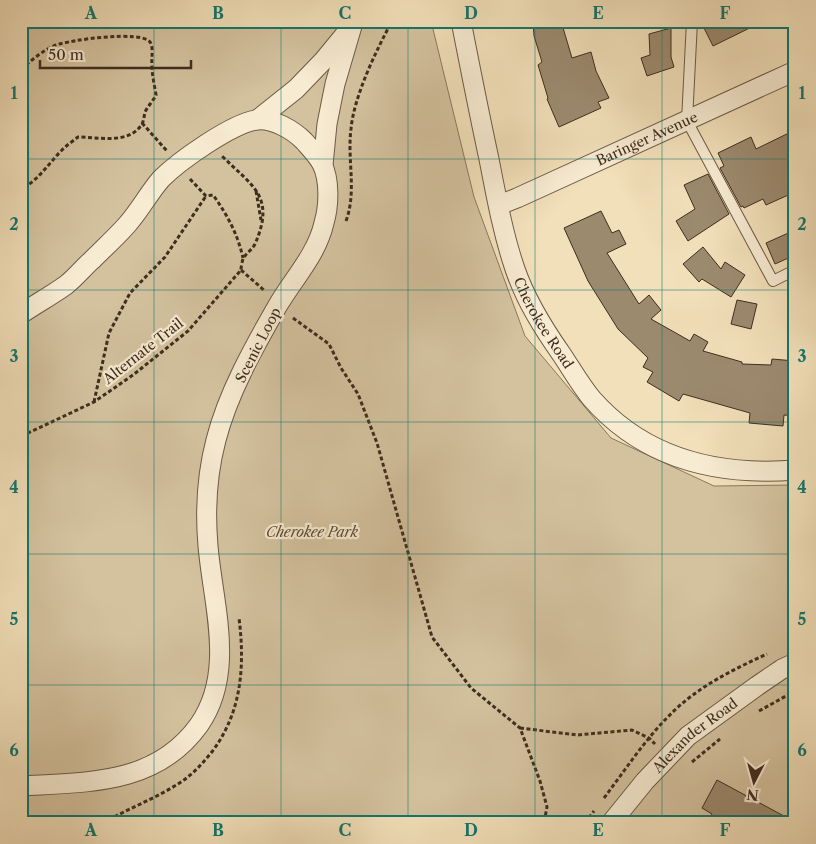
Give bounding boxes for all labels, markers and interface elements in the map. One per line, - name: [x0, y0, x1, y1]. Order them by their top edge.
- text: A: [84, 3, 98, 23]
- text: B: [212, 3, 224, 23]
- text: C: [339, 3, 351, 23]
- text: D: [464, 3, 478, 23]
- text: E: [592, 3, 604, 23]
- text: F: [720, 3, 731, 23]
- scale bar: [40, 38, 191, 70]
- text: 50 m: [48, 45, 84, 64]
- text: 1: [10, 83, 18, 103]
- text: 1: [798, 83, 806, 103]
- street label: Baringer Avenue: [593, 108, 701, 170]
- text: 2: [9, 214, 19, 234]
- text: 2: [797, 214, 807, 234]
- street label: Cherokee Road: [510, 274, 578, 372]
- street label: Scenic Loop: [231, 304, 285, 386]
- street label: Alternate Trail: [99, 314, 187, 389]
- text: 3: [9, 346, 19, 366]
- text: 3: [797, 346, 807, 366]
- text: 4: [9, 477, 19, 497]
- text: 4: [797, 477, 807, 497]
- park label: Cherokee Park: [266, 523, 359, 541]
- text: 5: [10, 609, 19, 629]
- text: 5: [798, 609, 807, 629]
- street label: Alexander Road: [648, 694, 741, 777]
- text: 6: [9, 740, 19, 760]
- text: 6: [797, 740, 807, 760]
- north arrow: [728, 756, 778, 806]
- text: N: [746, 785, 760, 805]
- text: A: [84, 820, 98, 840]
- text: B: [212, 820, 224, 840]
- text: C: [339, 820, 351, 840]
- text: D: [464, 820, 478, 840]
- text: E: [592, 820, 604, 840]
- text: F: [720, 820, 731, 840]

